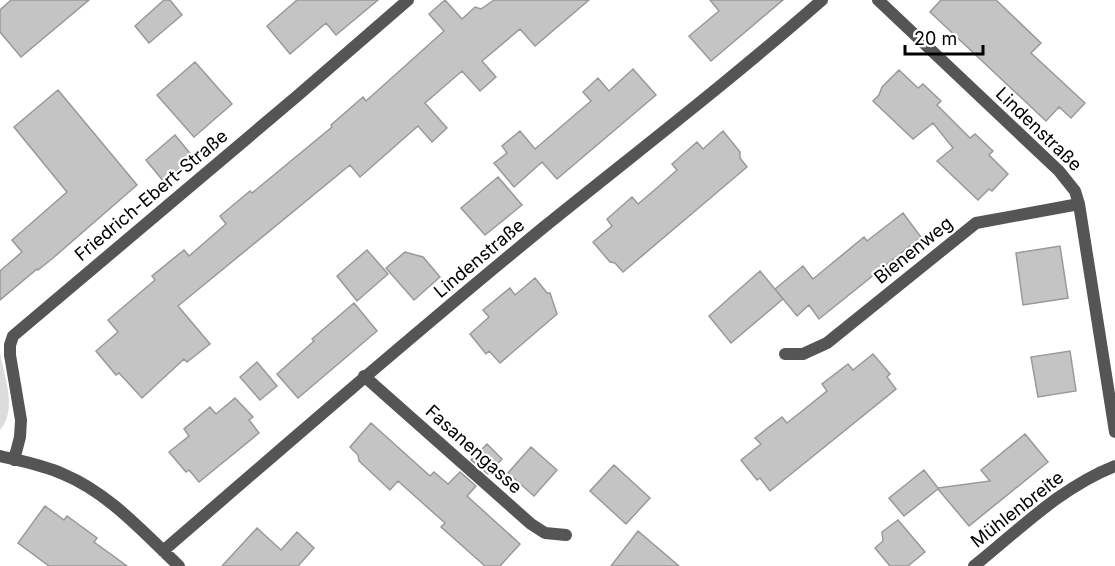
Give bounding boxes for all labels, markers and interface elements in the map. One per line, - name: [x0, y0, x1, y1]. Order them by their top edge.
- scale bar: [905, 18, 983, 56]
- text: 20 m: [914, 28, 957, 49]
- street label: Lindenstraße: [992, 83, 1086, 175]
- street label: Friedrich-Ebert-Straße: [70, 125, 232, 265]
- street label: Bienenweg: [870, 212, 956, 288]
- street label: Lindenstraße: [430, 214, 528, 302]
- street label: Fasanengasse: [422, 400, 526, 498]
- street label: Mühlenbreite: [967, 466, 1067, 552]

